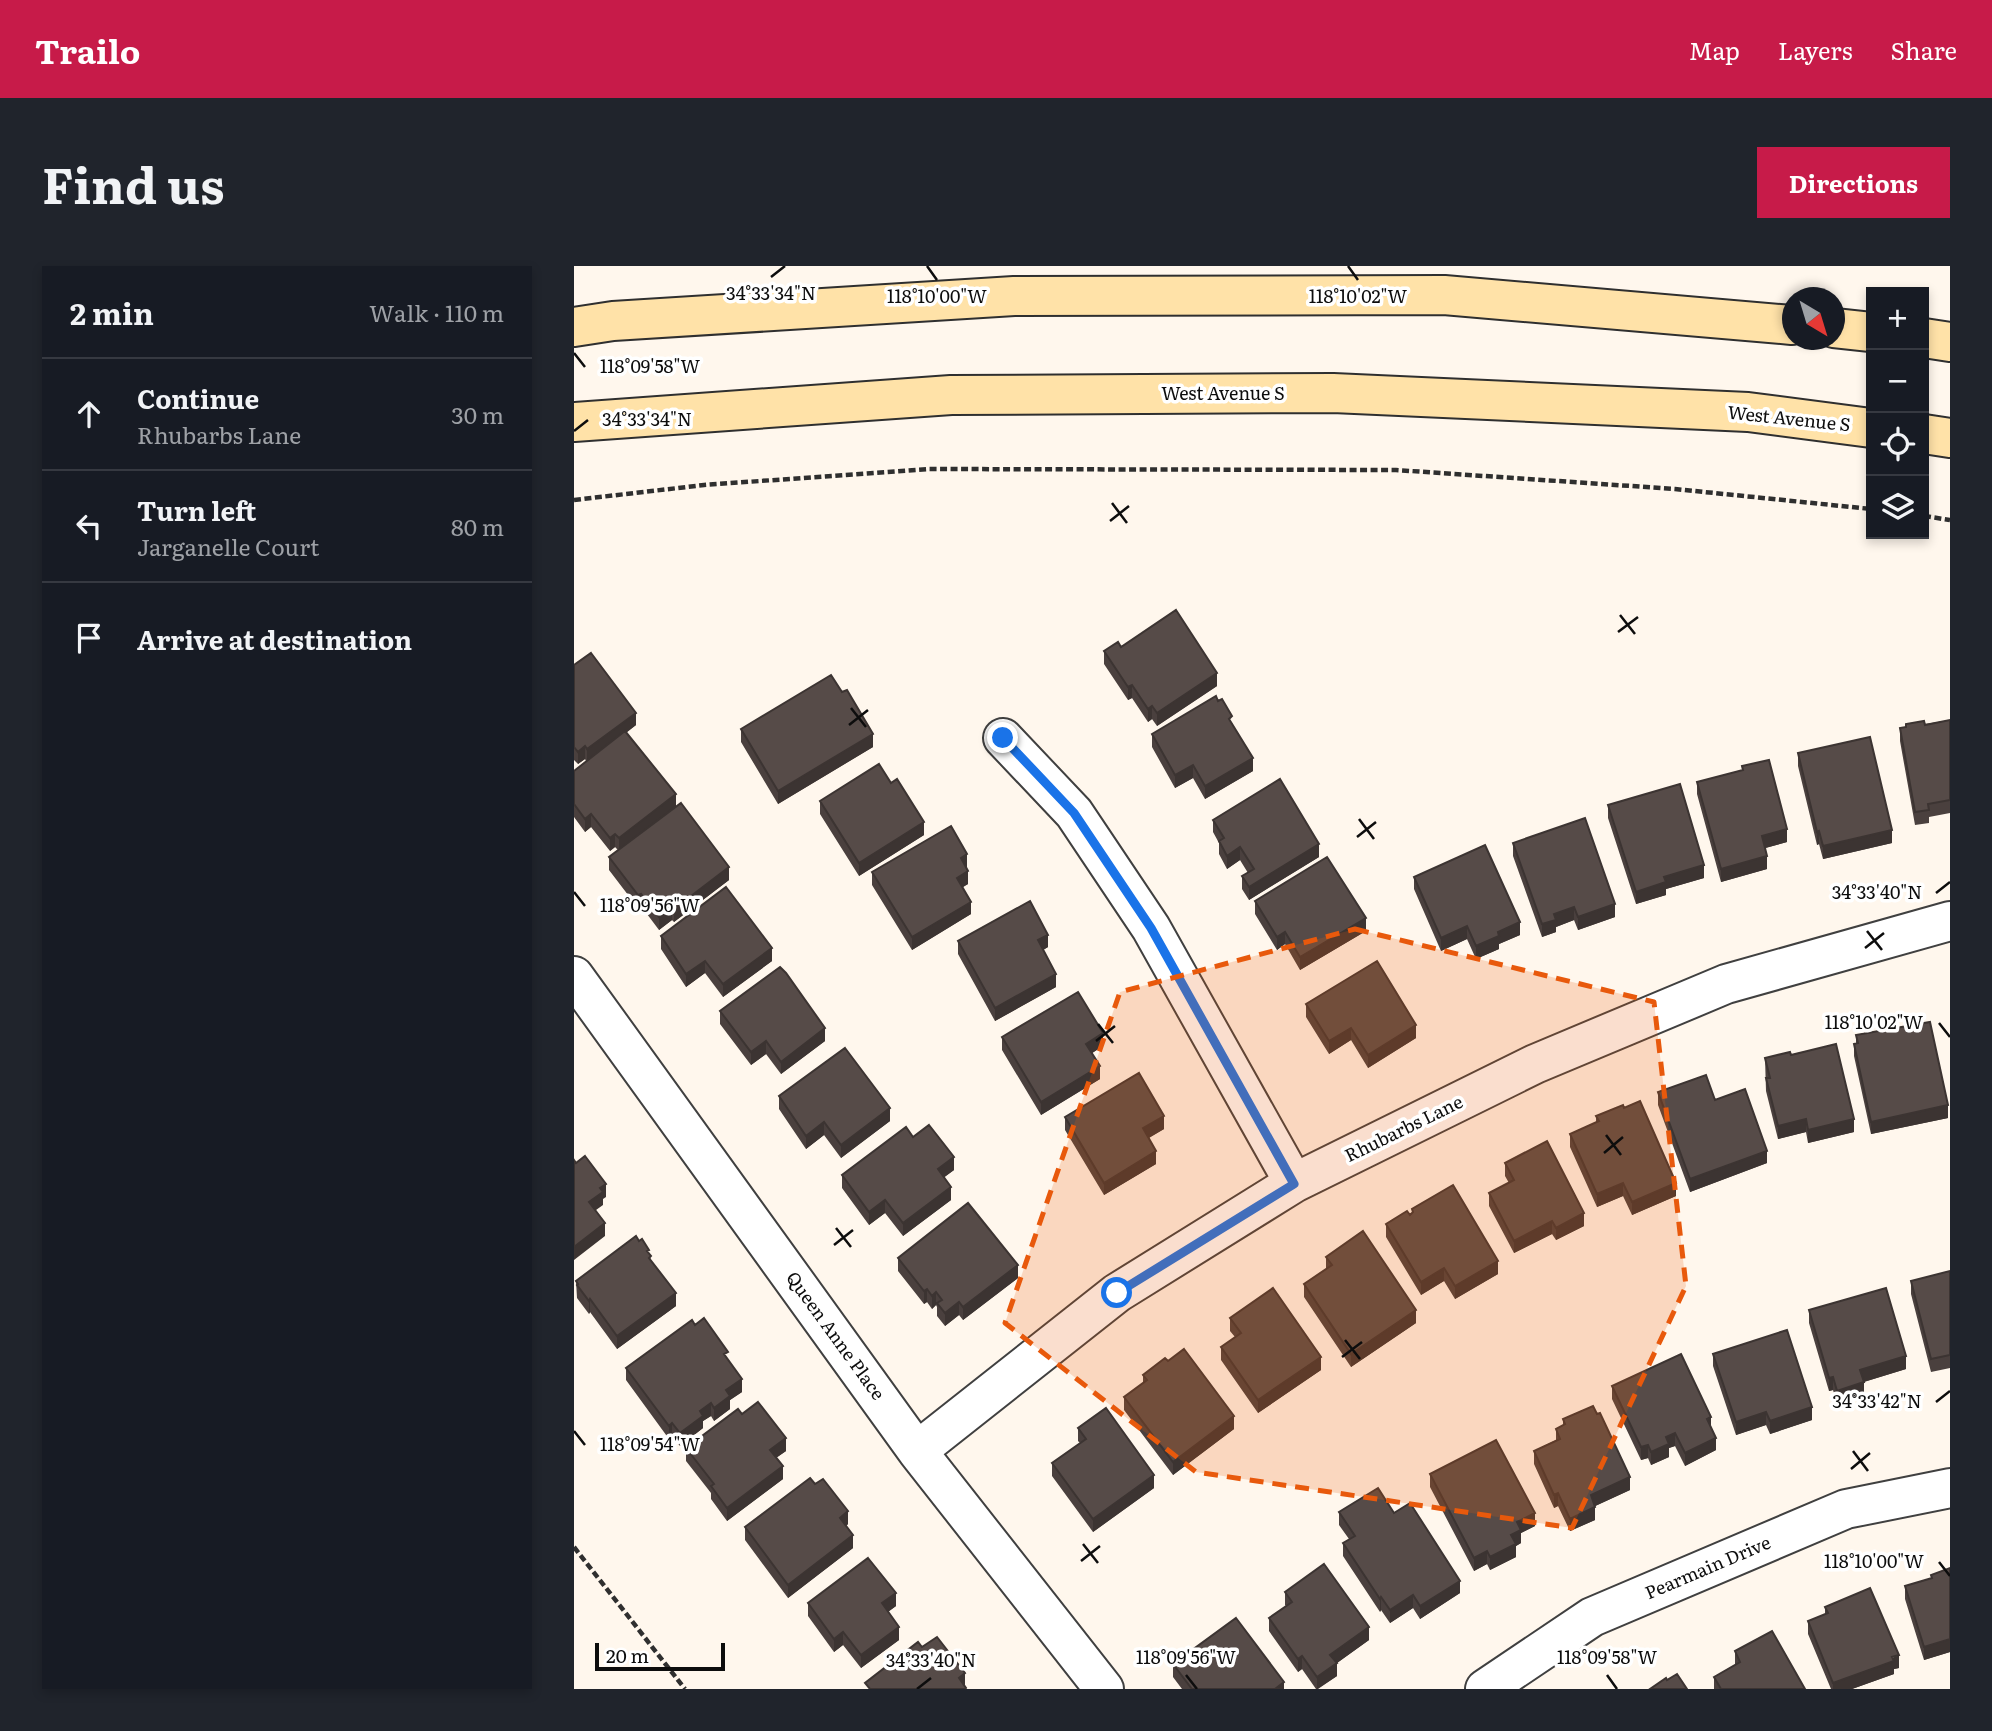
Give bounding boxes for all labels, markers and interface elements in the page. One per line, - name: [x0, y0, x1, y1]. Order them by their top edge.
- text: Trailo: [35, 25, 140, 74]
- text: Map: [1689, 32, 1740, 67]
- text: Layers: [1778, 32, 1852, 67]
- text: Share: [1890, 32, 1957, 67]
- text: Find us: [42, 146, 225, 219]
- button: Directions: [1757, 147, 1950, 218]
- text: 34°33'34"N: [726, 279, 816, 306]
- text: 118°10'00"W: [887, 282, 987, 309]
- text: 118°10'02"W: [1309, 282, 1408, 309]
- north arrow: [1782, 287, 1845, 350]
- map controls: [1866, 287, 1929, 539]
- button: +: [1866, 287, 1929, 350]
- text: 2 min: [70, 290, 154, 334]
- text: Walk · 110 m: [369, 295, 504, 329]
- button: −: [1866, 350, 1929, 413]
- text: 118°09'58"W: [600, 352, 700, 379]
- text: Continue: [137, 378, 259, 417]
- street label: West Avenue S: [1161, 379, 1285, 406]
- icon: ahead: [70, 395, 108, 433]
- text: 30 m: [451, 397, 504, 431]
- street label: West Avenue S: [1726, 398, 1852, 437]
- text: 34°33'34"N: [602, 405, 692, 432]
- button: locate: [1866, 413, 1929, 476]
- text: Rhubarbs Lane: [137, 417, 301, 451]
- button: layers: [1866, 476, 1929, 539]
- text: Turn left: [137, 490, 256, 529]
- icon: left: [70, 507, 108, 545]
- text: 80 m: [451, 509, 504, 543]
- text: Jarganelle Court: [137, 529, 319, 563]
- icon: arrive: [70, 619, 108, 657]
- text: Arrive at destination: [137, 619, 412, 658]
- route end: [987, 722, 1018, 753]
- text: 34°33'40"N: [1832, 878, 1922, 905]
- text: 118°09'56"W: [600, 891, 700, 918]
- text: 118°10'02"W: [1825, 1008, 1924, 1035]
- street label: Rhubarbs Lane: [1340, 1087, 1467, 1168]
- street label: Queen Anne Place: [780, 1265, 892, 1405]
- route start: [1101, 1277, 1132, 1308]
- text: 34°33'42"N: [1832, 1387, 1922, 1414]
- text: 118°09'54"W: [600, 1430, 700, 1457]
- street label: Pearmain Drive: [1640, 1528, 1774, 1605]
- text: 118°10'00"W: [1824, 1547, 1924, 1574]
- scale bar: [595, 1640, 724, 1672]
- text: 20 m: [606, 1641, 649, 1669]
- text: 118°09'56"W: [1136, 1643, 1236, 1670]
- text: 118°09'58"W: [1557, 1643, 1657, 1670]
- text: 34°33'40"N: [886, 1646, 976, 1673]

